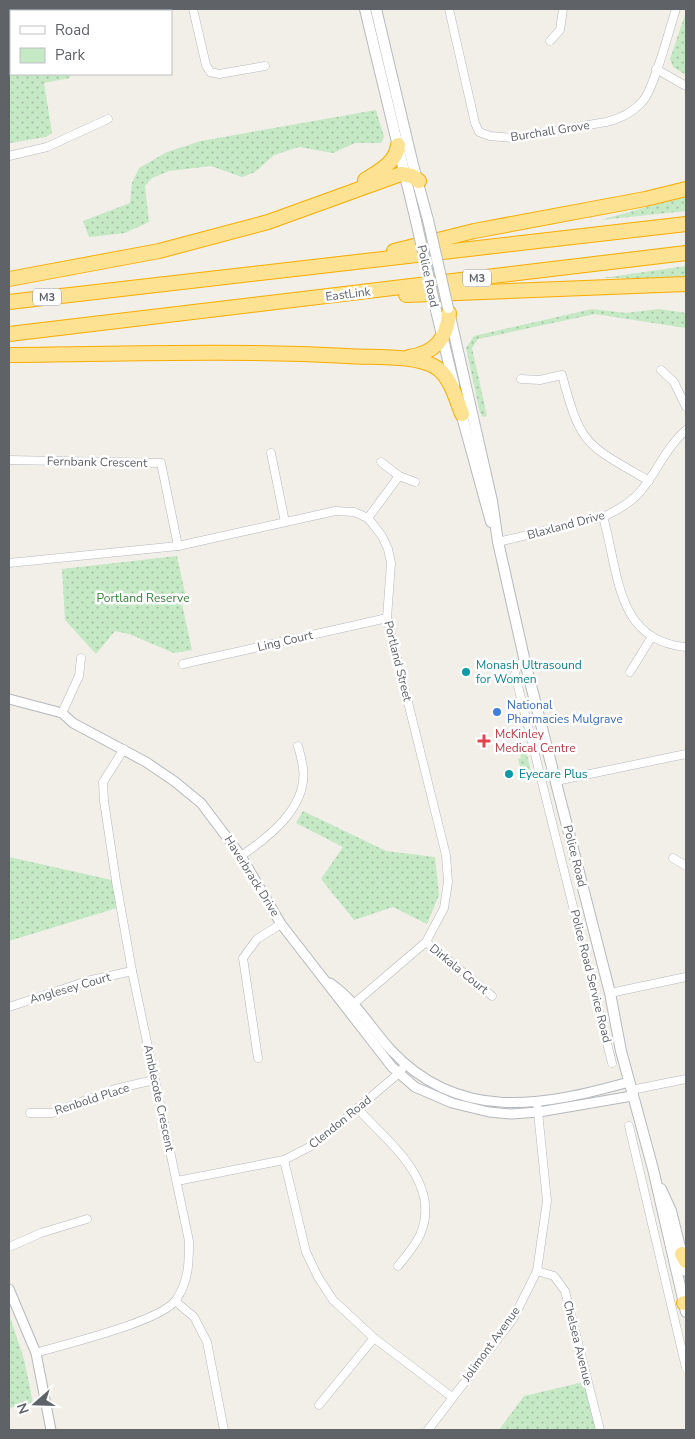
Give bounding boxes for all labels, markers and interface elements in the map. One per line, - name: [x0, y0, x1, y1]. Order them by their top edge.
- legend: [10, 10, 172, 75]
- text: Road: [55, 20, 90, 40]
- text: Park: [55, 45, 85, 65]
- street label: Burchall Grove: [509, 117, 591, 145]
- street label: Police Road: [414, 243, 442, 309]
- road number: M3: [463, 270, 491, 286]
- street label: EastLink: [325, 283, 372, 305]
- road number: M3: [33, 288, 61, 306]
- street label: Fernbank Crescent: [47, 453, 148, 471]
- street label: Blaxland Drive: [525, 507, 607, 543]
- park label: Portland Reserve: [96, 590, 190, 606]
- street label: Portland Street: [380, 619, 416, 704]
- street label: Ling Court: [256, 627, 315, 655]
- place label: Monash Ultrasound for Women: [476, 657, 582, 687]
- marker: Monash Ultrasound for Women: [460, 666, 472, 678]
- place label: National Pharmacies Mulgrave: [507, 697, 623, 727]
- marker: National Pharmacies Mulgrave: [491, 706, 503, 718]
- place label: McKinley Medical Centre: [495, 726, 576, 756]
- marker: McKinley Medical Centre: [477, 734, 491, 748]
- place label: Eyecare Plus: [519, 766, 588, 782]
- marker: Eyecare Plus: [503, 768, 515, 780]
- street label: Police Road: [560, 823, 590, 889]
- street label: Haverbrack Drive: [221, 832, 283, 920]
- street label: Police Road Service Road: [567, 908, 615, 1044]
- street label: Dirkala Court: [426, 940, 492, 998]
- street label: Anglesey Court: [28, 969, 113, 1007]
- street label: Amblecote Crescent: [140, 1043, 178, 1154]
- street label: Renbold Place: [53, 1079, 131, 1119]
- street label: Clendon Road: [305, 1092, 375, 1152]
- street label: Chelsea Avenue: [560, 1299, 596, 1387]
- street label: Jolimont Avenue: [458, 1303, 524, 1385]
- north arrow: [10, 1379, 60, 1429]
- text: N: [13, 1400, 34, 1416]

